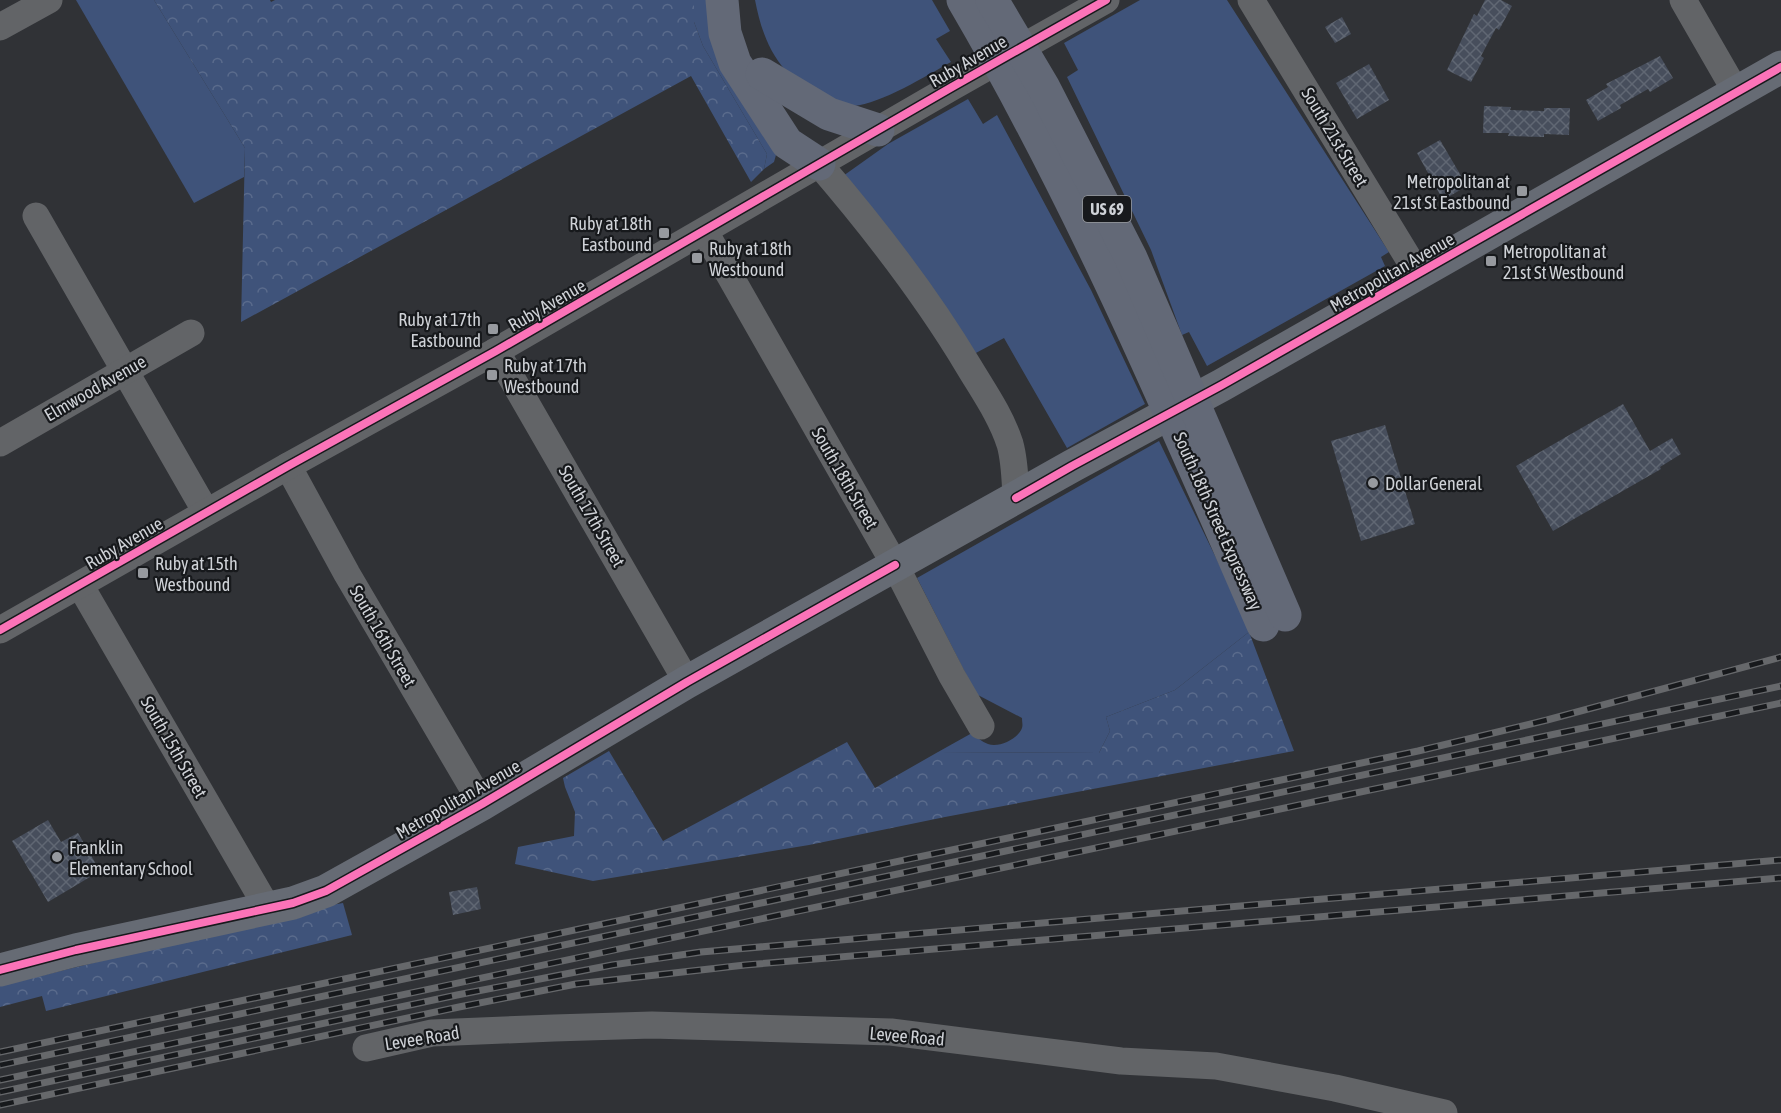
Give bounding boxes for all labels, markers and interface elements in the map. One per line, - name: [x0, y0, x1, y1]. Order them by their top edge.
- street label: Ruby Avenue: [926, 30, 1010, 92]
- street label: South 21st Street: [1297, 84, 1373, 190]
- place label: Metropolitan at 21st St Eastbound: [1393, 171, 1510, 213]
- marker: Metropolitan at 21st St Eastbound: [1515, 184, 1529, 198]
- road number: US 69: [1083, 196, 1131, 222]
- place label: Ruby at 18th Eastbound: [569, 213, 652, 255]
- marker: Ruby at 18th Eastbound: [657, 226, 671, 240]
- street label: Metropolitan Avenue: [1326, 228, 1458, 316]
- place label: Ruby at 18th Westbound: [709, 238, 792, 280]
- place label: Metropolitan at 21st St Westbound: [1503, 241, 1624, 283]
- marker: Ruby at 18th Westbound: [690, 251, 704, 265]
- marker: Metropolitan at 21st St Westbound: [1484, 254, 1498, 268]
- street label: Ruby Avenue: [505, 274, 589, 336]
- place label: Ruby at 17th Eastbound: [398, 309, 481, 351]
- marker: Ruby at 17th Eastbound: [486, 322, 500, 336]
- street label: Elmwood Avenue: [41, 350, 149, 426]
- place label: Ruby at 17th Westbound: [504, 355, 587, 397]
- marker: Ruby at 17th Westbound: [485, 368, 499, 382]
- street label: South 18th Street: [807, 423, 883, 533]
- street label: South 18th Street Expressway: [1169, 429, 1267, 613]
- street label: South 17th Street: [554, 461, 630, 571]
- place label: Dollar General: [1385, 473, 1482, 494]
- marker: Dollar General: [1366, 476, 1380, 490]
- street label: Ruby Avenue: [82, 512, 166, 574]
- place label: Ruby at 15th Westbound: [155, 553, 238, 595]
- marker: Ruby at 15th Westbound: [136, 566, 150, 580]
- street label: South 16th Street: [345, 581, 421, 691]
- street label: South 15th Street: [136, 692, 212, 802]
- street label: Metropolitan Avenue: [392, 755, 524, 843]
- place label: Franklin Elementary School: [69, 837, 193, 879]
- marker: Franklin Elementary School: [50, 850, 64, 864]
- street label: Levee Road: [383, 1022, 461, 1054]
- street label: Levee Road: [869, 1022, 945, 1050]

